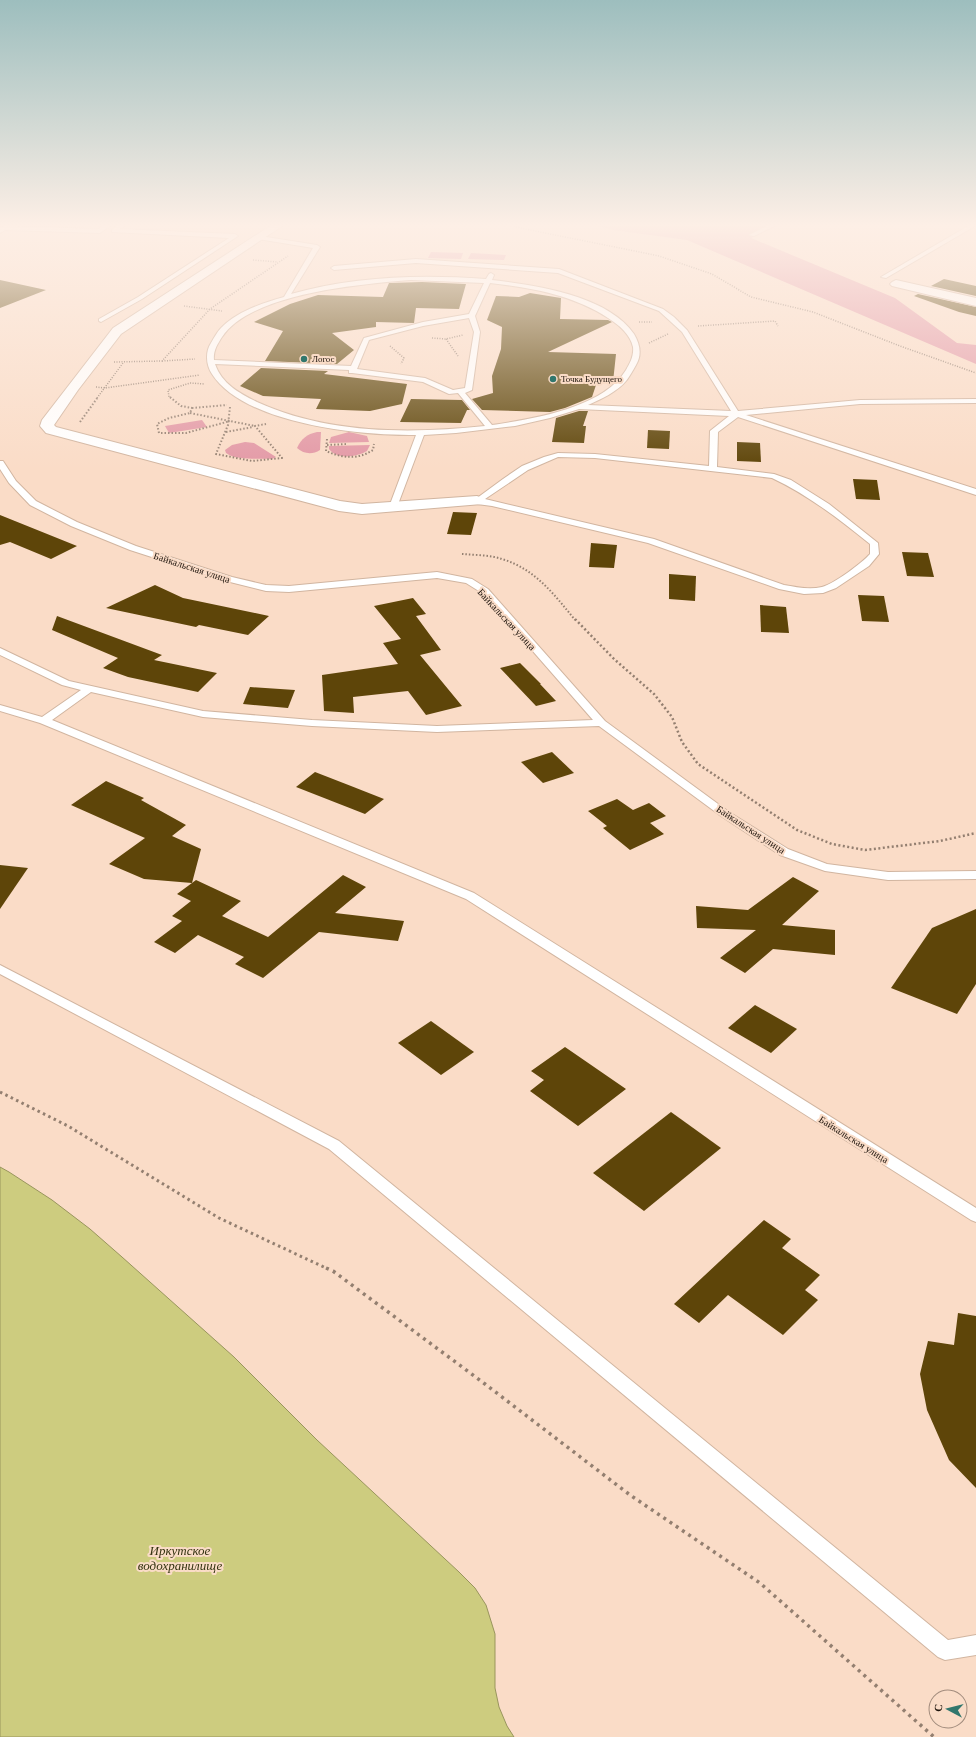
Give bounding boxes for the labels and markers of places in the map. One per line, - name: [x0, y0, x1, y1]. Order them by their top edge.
- marker: Логос: [299, 354, 309, 364]
- place label: Логос: [312, 354, 335, 364]
- marker: Точка Будущего: [548, 374, 558, 384]
- place label: Точка Будущего: [561, 374, 622, 384]

